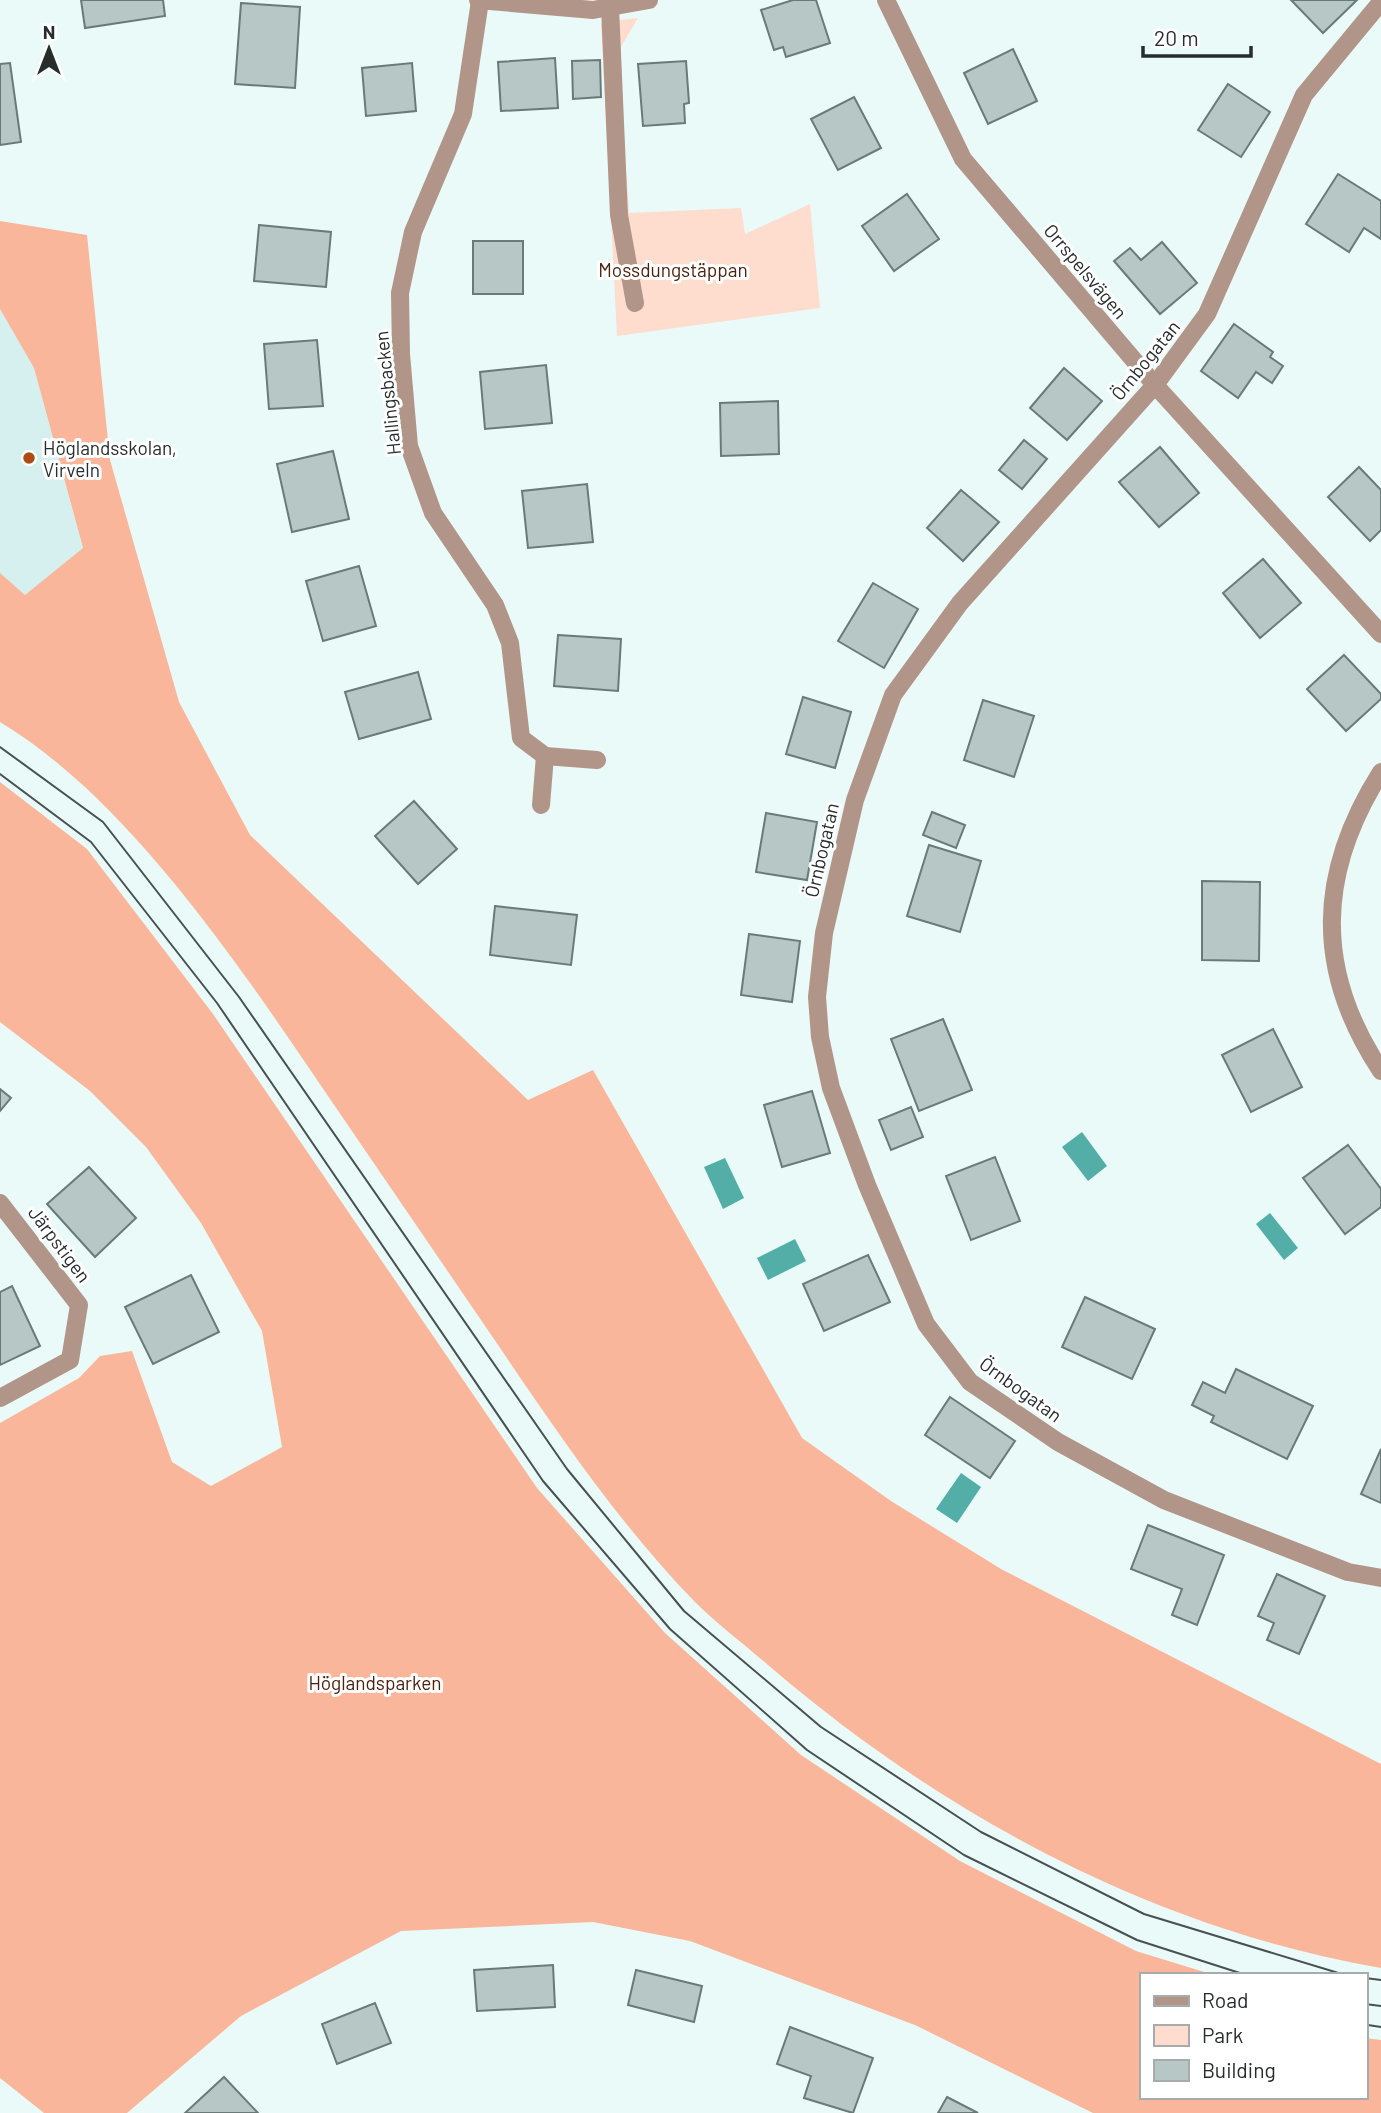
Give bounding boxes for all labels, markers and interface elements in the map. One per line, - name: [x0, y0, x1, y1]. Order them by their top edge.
- north arrow: [14, 14, 84, 84]
- scale bar: [1143, 14, 1252, 58]
- text: N: [43, 20, 55, 43]
- text: 20 m: [1154, 25, 1199, 50]
- street label: Orrspelsvägen: [1040, 219, 1132, 323]
- park label: Mossdungstäppan: [598, 258, 748, 281]
- street label: Örnbogatan: [1106, 315, 1184, 405]
- street label: Hallingsbacken: [369, 330, 405, 456]
- place label: Höglandsskolan, Virveln: [43, 436, 177, 481]
- marker: Höglandsskolan, Virveln: [21, 450, 37, 466]
- street label: Örnbogatan: [799, 801, 843, 899]
- street label: Järpstigen: [24, 1201, 96, 1287]
- street label: Örnbogatan: [975, 1351, 1067, 1427]
- park label: Höglandsparken: [308, 1671, 442, 1694]
- legend: [1140, 1973, 1367, 2099]
- text: Road: [1202, 1987, 1248, 2012]
- text: Park: [1202, 2022, 1243, 2047]
- text: Building: [1202, 2057, 1276, 2082]

